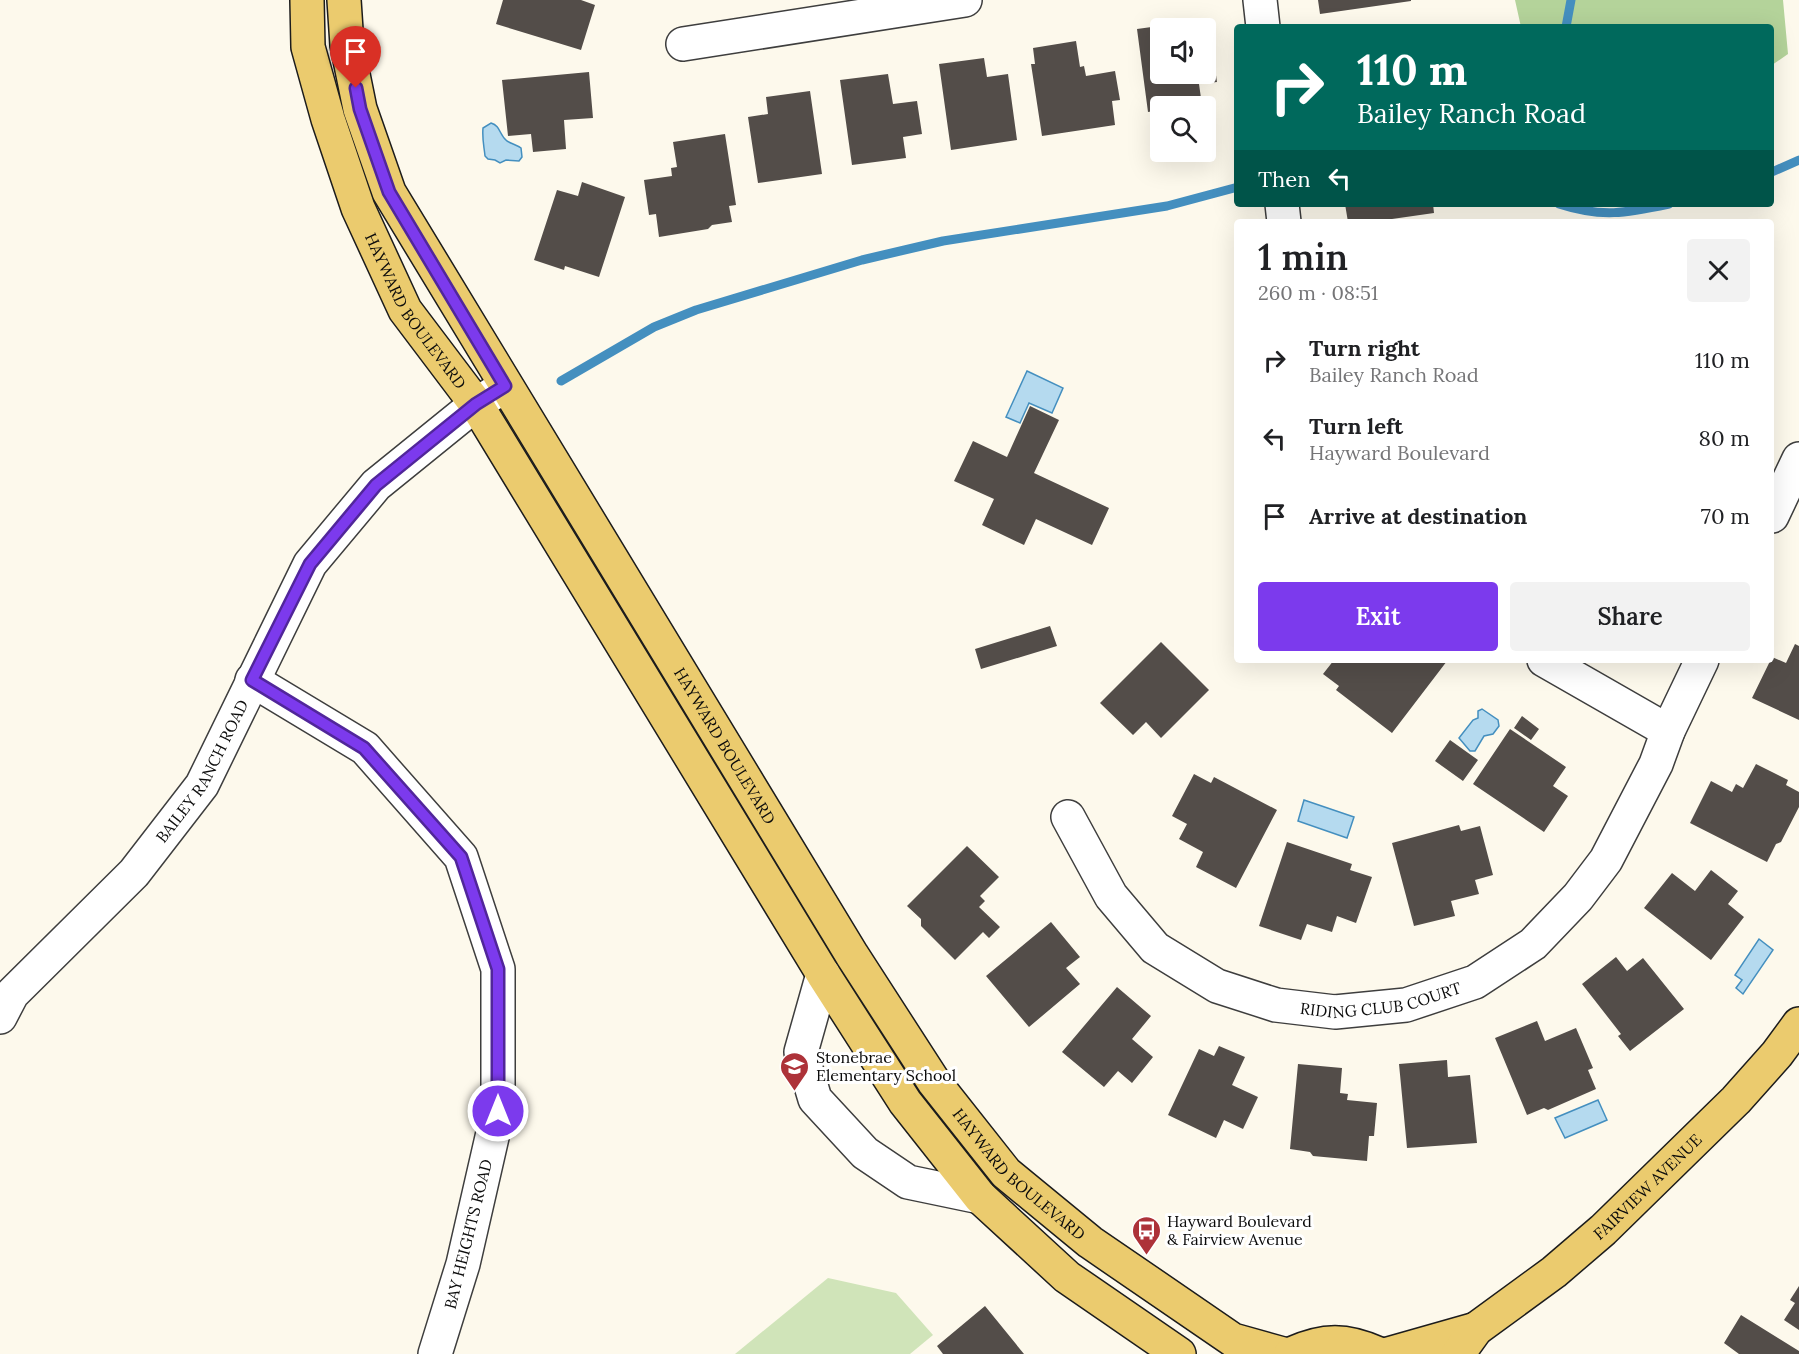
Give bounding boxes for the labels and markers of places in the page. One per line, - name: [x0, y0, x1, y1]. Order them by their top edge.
- pin: [330, 26, 381, 88]
- place label: Stonebrae Elementary School: [816, 1047, 956, 1085]
- school or university icon: Stonebrae Elementary School: [779, 1050, 811, 1092]
- place label: Hayward Boulevard & Fairview Avenue: [1167, 1211, 1312, 1249]
- bus stop icon: Hayward Boulevard & Fairview Avenue: [1130, 1214, 1162, 1256]

